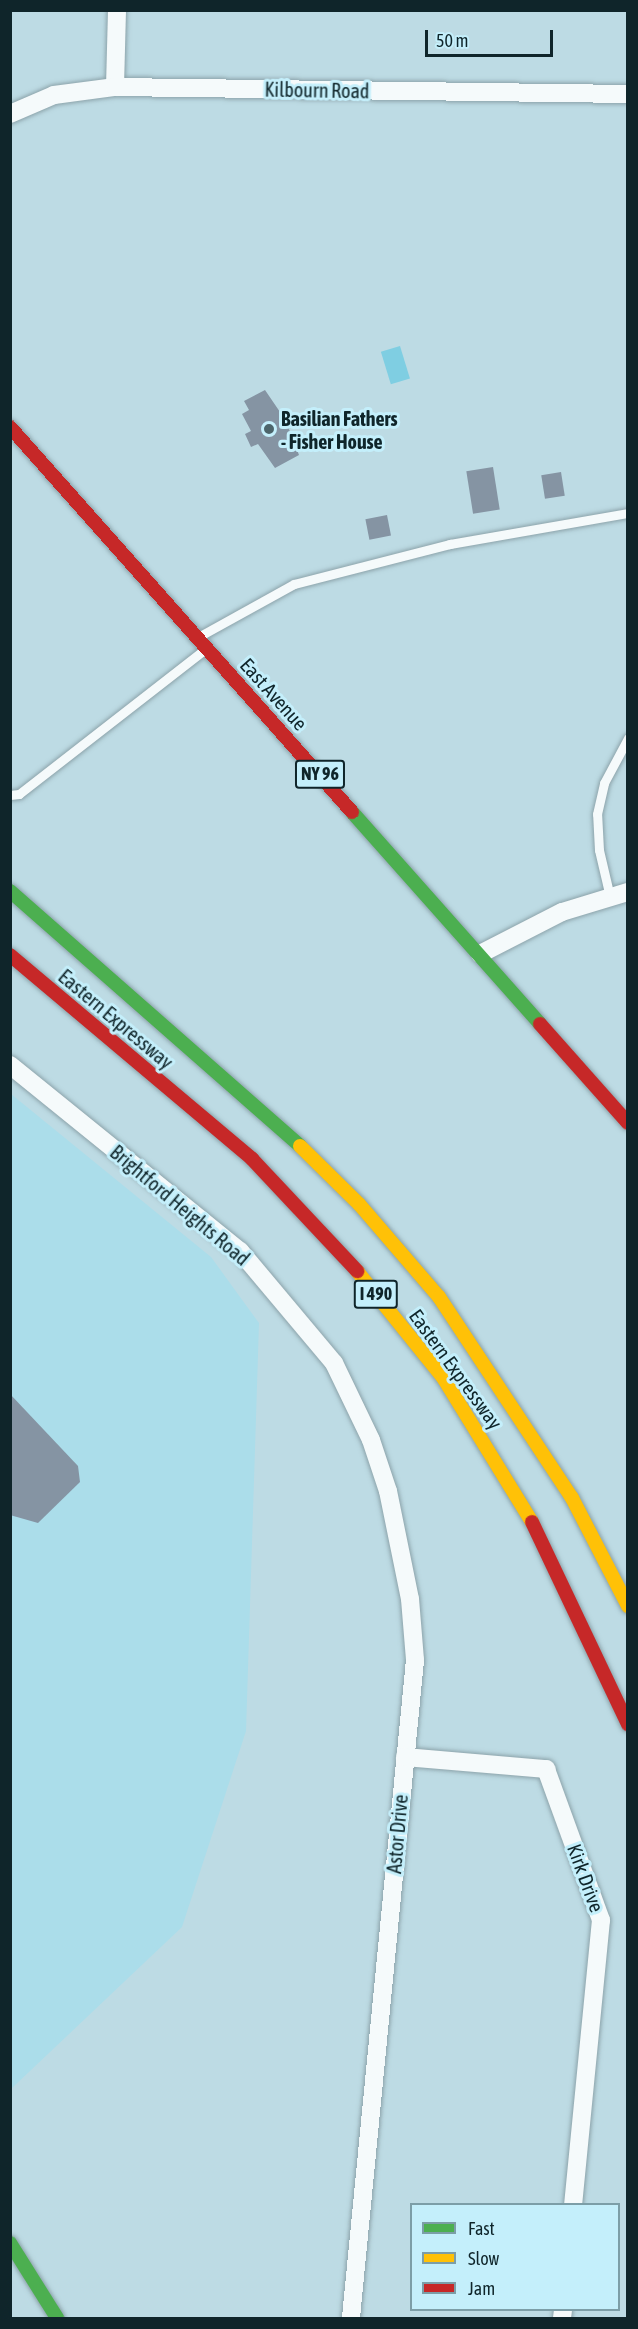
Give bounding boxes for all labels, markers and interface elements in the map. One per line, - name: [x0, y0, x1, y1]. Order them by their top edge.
- scale bar: [428, 18, 556, 56]
- text: 50 m: [436, 30, 468, 51]
- street label: Kilbourn Road: [264, 77, 370, 103]
- place label: Basilian Fathers - Fisher House: [281, 406, 398, 453]
- marker: Basilian Fathers - Fisher House: [262, 422, 276, 436]
- street label: East Avenue: [235, 653, 313, 735]
- road number: NY 96: [294, 759, 346, 789]
- street label: Eastern Expressway: [54, 964, 178, 1074]
- street label: Brightford Heights Road: [105, 1140, 255, 1270]
- road number: I 490: [354, 1279, 398, 1309]
- street label: Eastern Expressway: [404, 1304, 508, 1434]
- street label: Astor Drive: [382, 1793, 412, 1875]
- street label: Kirk Drive: [563, 1841, 609, 1915]
- legend: [410, 2203, 620, 2311]
- text: Fast: [468, 2218, 495, 2239]
- text: Slow: [468, 2248, 499, 2269]
- text: Jam: [468, 2278, 495, 2299]

